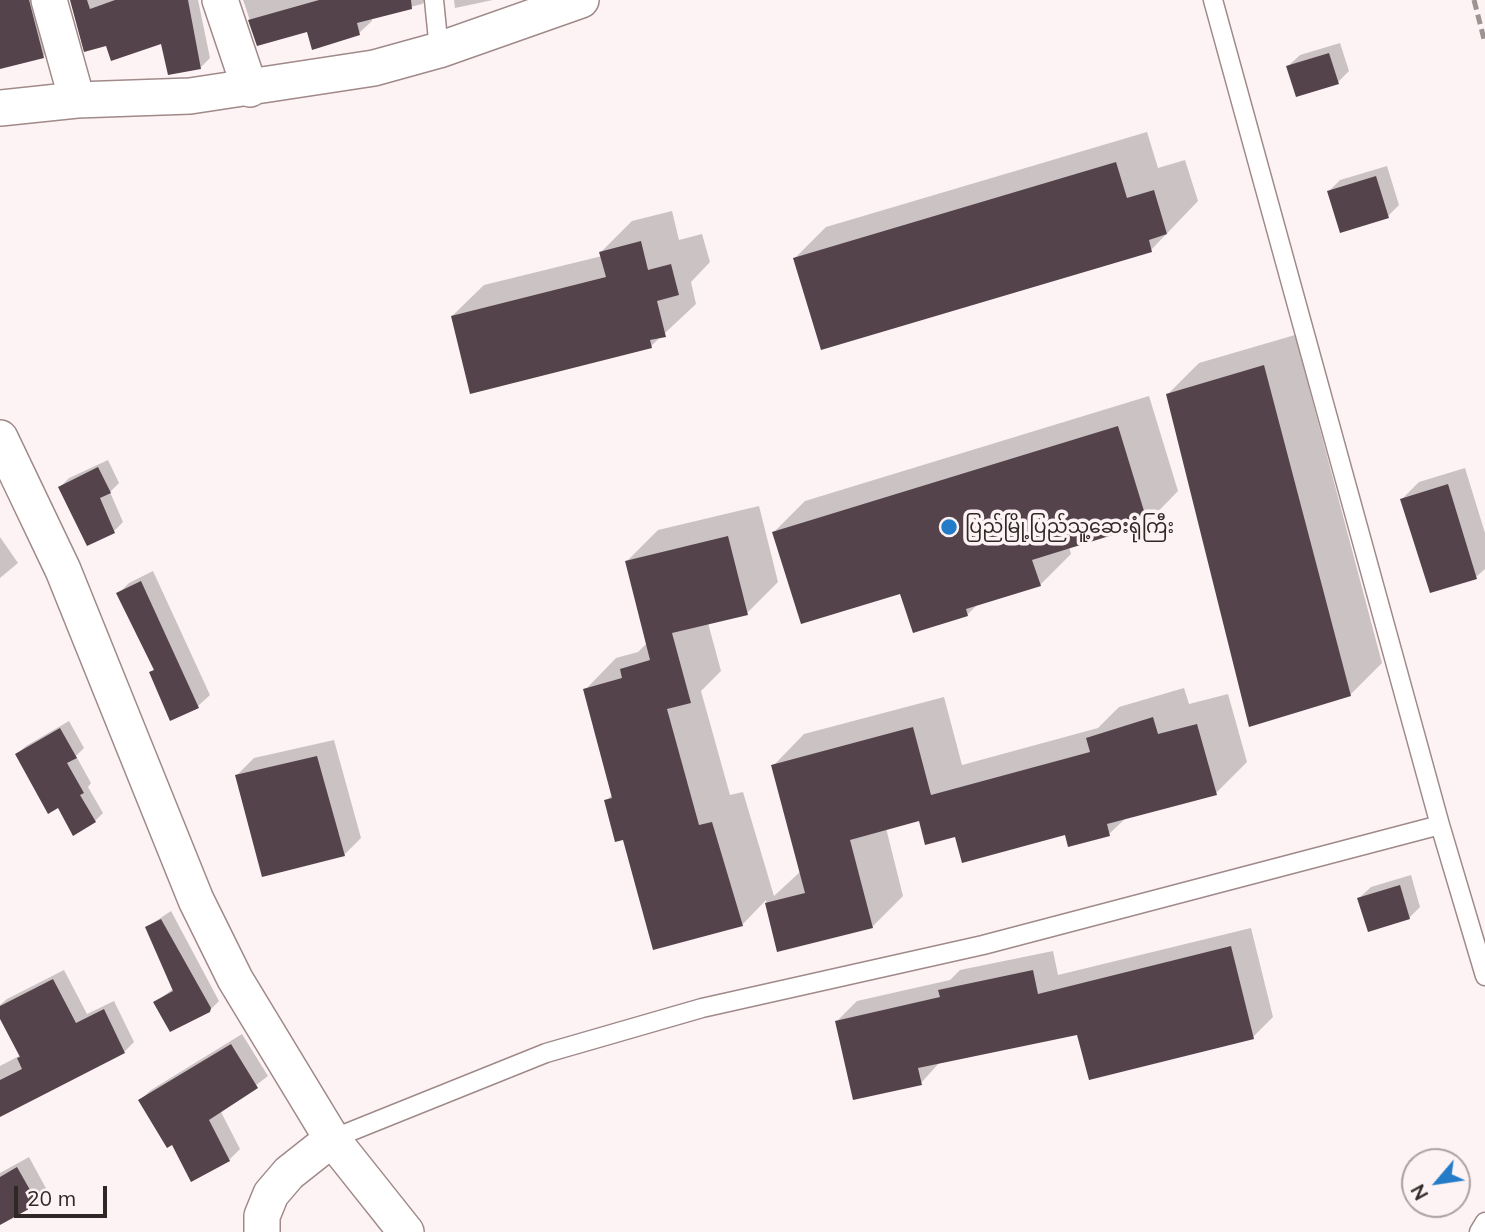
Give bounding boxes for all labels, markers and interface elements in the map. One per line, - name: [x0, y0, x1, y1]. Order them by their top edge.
- place label: ပြည်မြို့ပြည်သူ့ဆေးရုံကြီး: [965, 516, 1174, 538]
- marker: ပြည်မြို့ပြည်သူ့ဆေးရုံကြီး: [939, 517, 959, 537]
- north arrow: [1401, 1148, 1471, 1218]
- scale bar: [18, 1172, 110, 1216]
- text: N: [1405, 1180, 1433, 1204]
- text: 20 m: [27, 1185, 76, 1211]

